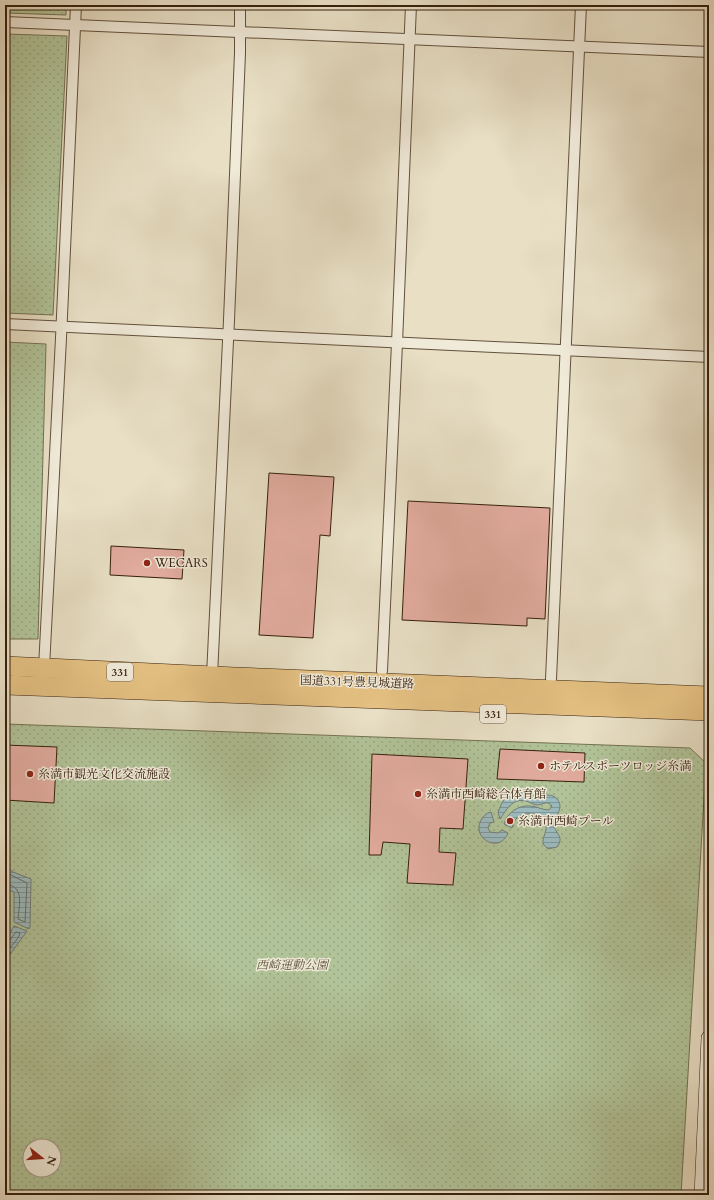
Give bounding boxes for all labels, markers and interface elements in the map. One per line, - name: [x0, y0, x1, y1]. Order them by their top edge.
- place label: WECARS: [154, 555, 208, 571]
- marker: WECARS: [142, 558, 152, 568]
- road number: 331: [107, 663, 133, 681]
- street label: 国道331号豊見城道路: [300, 672, 414, 692]
- road number: 331: [480, 705, 506, 723]
- place label: ホテルスポーツロッジ糸満: [549, 758, 691, 774]
- marker: ホテルスポーツロッジ糸満: [536, 761, 546, 771]
- place label: 糸満市観光文化交流施設: [38, 766, 170, 782]
- marker: 糸満市観光文化交流施設: [25, 769, 35, 779]
- place label: 糸満市西崎総合体育館: [426, 786, 546, 802]
- marker: 糸満市西崎総合体育館: [413, 789, 423, 799]
- place label: 糸満市西崎プール: [518, 813, 613, 829]
- marker: 糸満市西崎プール: [505, 816, 515, 826]
- park label: 西崎運動公園: [256, 957, 330, 973]
- north arrow: [22, 1138, 62, 1178]
- text: N: [42, 1154, 60, 1168]

